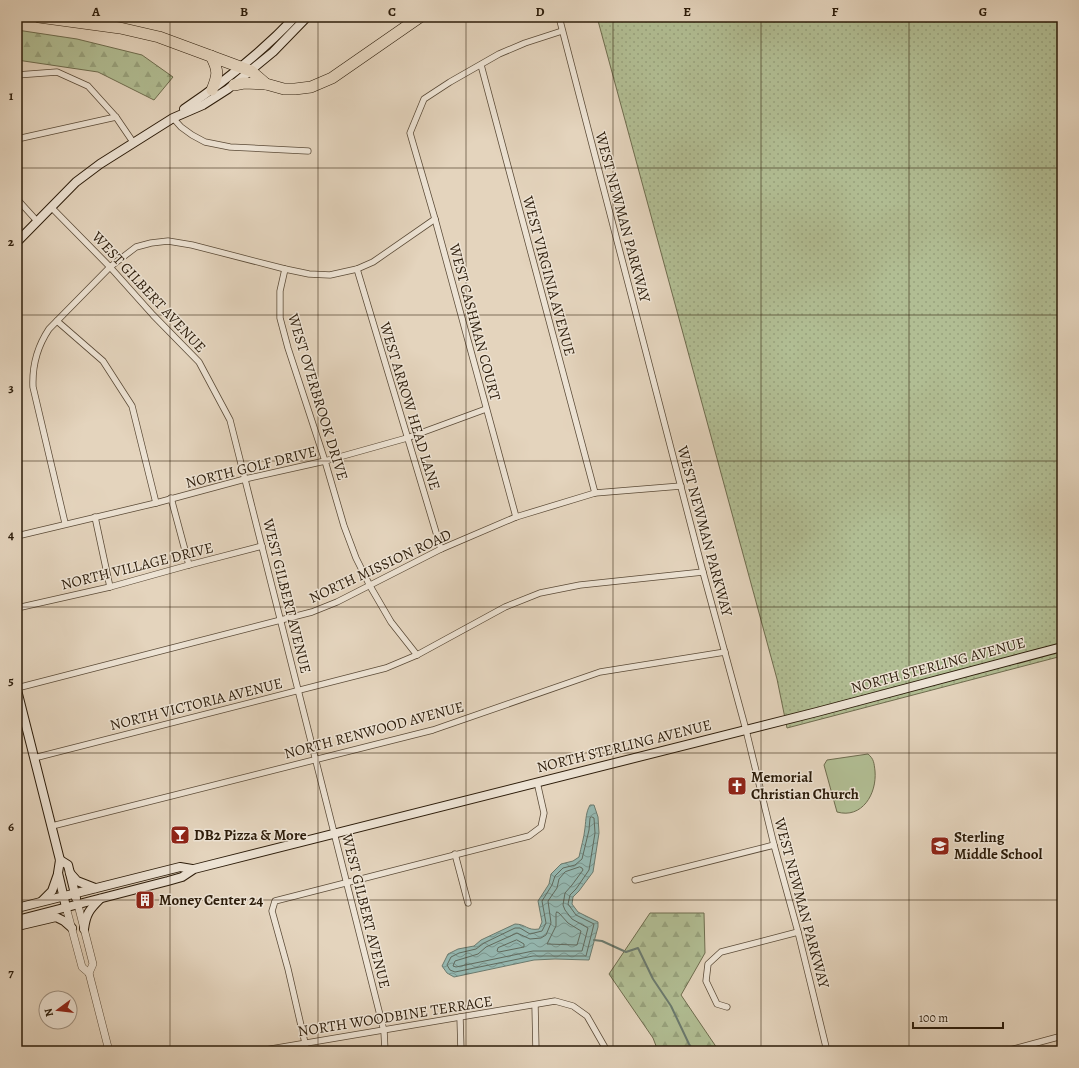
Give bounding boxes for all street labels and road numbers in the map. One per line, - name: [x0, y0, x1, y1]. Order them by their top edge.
- street label: WEST NEWMAN PARKWAY: [590, 129, 656, 305]
- street label: WEST VIRGINIA AVENUE: [518, 193, 580, 358]
- street label: WEST GILBERT AVENUE: [87, 226, 210, 357]
- street label: WEST CASHMAN COURT: [444, 240, 506, 403]
- street label: WEST OVERBROOK DRIVE: [283, 310, 353, 483]
- street label: WEST ARROW HEAD LANE: [375, 319, 445, 492]
- street label: NORTH GOLF DRIVE: [183, 441, 319, 493]
- street label: WEST NEWMAN PARKWAY: [672, 443, 738, 619]
- street label: WEST GILBERT AVENUE: [258, 516, 316, 675]
- street label: NORTH MISSION ROAD: [306, 524, 454, 608]
- street label: NORTH VILLAGE DRIVE: [59, 537, 215, 595]
- street label: NORTH STERLING AVENUE: [849, 632, 1027, 698]
- street label: NORTH VICTORIA AVENUE: [108, 673, 284, 735]
- street label: NORTH RENWOOD AVENUE: [282, 696, 466, 764]
- street label: NORTH STERLING AVENUE: [535, 715, 713, 777]
- street label: WEST NEWMAN PARKWAY: [769, 815, 835, 991]
- street label: WEST GILBERT AVENUE: [337, 831, 395, 990]
- street label: NORTH WOODBINE TERRACE: [296, 991, 494, 1041]

